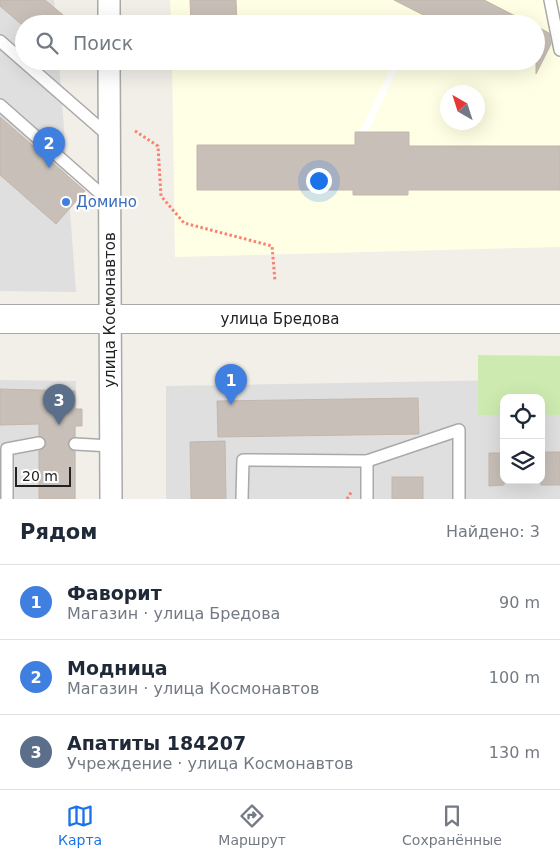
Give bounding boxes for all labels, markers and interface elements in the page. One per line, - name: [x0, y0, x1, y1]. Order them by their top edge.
- search box: [15, 15, 545, 70]
- icon: search: [33, 29, 61, 57]
- text: Поиск: [73, 32, 133, 54]
- north arrow: [440, 85, 485, 130]
- pin: 2: [33, 127, 65, 168]
- your location: [306, 168, 332, 194]
- place label: Домино: [76, 193, 137, 211]
- marker: Домино: [60, 196, 72, 208]
- street label: улица Космонавтов: [101, 232, 119, 388]
- street label: улица Бредова: [220, 310, 340, 328]
- pin: 1: [215, 364, 247, 405]
- pin: 3: [43, 384, 75, 425]
- map controls: [500, 394, 545, 484]
- button: locate: [500, 394, 545, 439]
- button: layers: [500, 439, 545, 484]
- scale bar: [15, 464, 71, 487]
- text: 20 m: [22, 468, 58, 484]
- text: Рядом: [20, 520, 97, 544]
- text: Найдено: 3: [446, 522, 540, 541]
- text: Фаворит: [67, 582, 162, 604]
- text: 1: [30, 593, 42, 612]
- text: 90 m: [499, 593, 540, 612]
- text: Магазин · улица Бредова: [67, 604, 280, 623]
- text: Модница: [67, 657, 168, 679]
- text: 2: [30, 668, 42, 687]
- text: 100 m: [489, 668, 540, 687]
- text: Магазин · улица Космонавтов: [67, 679, 319, 698]
- text: Апатиты 184207: [67, 732, 246, 754]
- text: 3: [30, 743, 42, 762]
- text: 130 m: [489, 743, 540, 762]
- text: Учреждение · улица Космонавтов: [67, 754, 353, 773]
- tab: Карта: [58, 802, 102, 848]
- tab: Маршрут: [218, 802, 286, 848]
- tab: Сохранённые: [402, 802, 502, 848]

